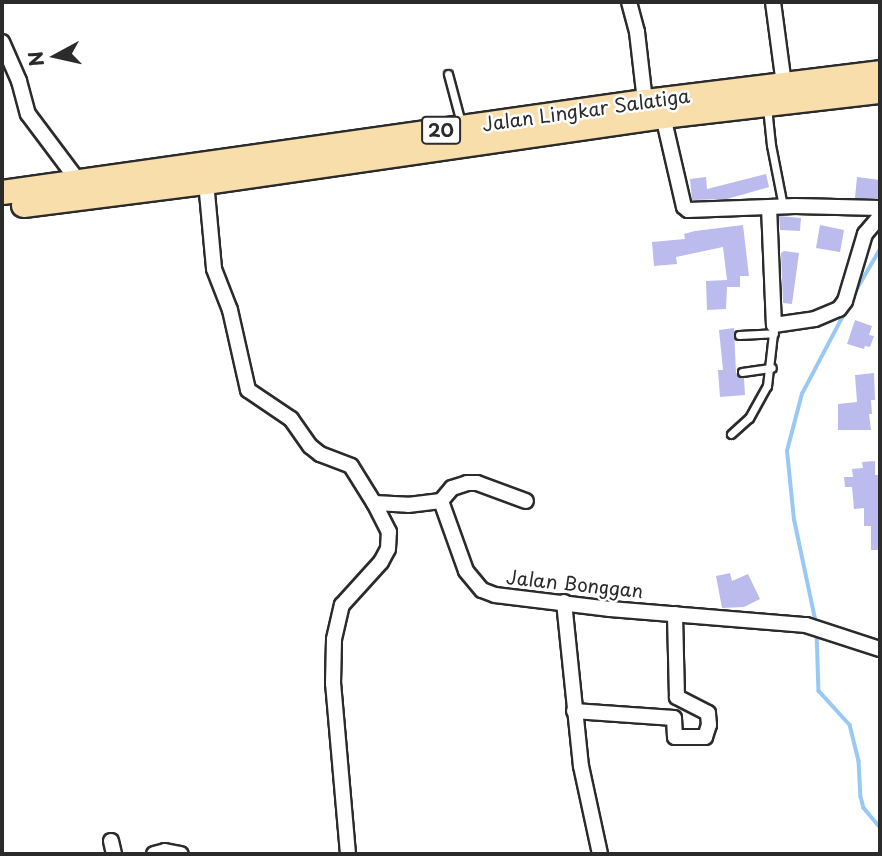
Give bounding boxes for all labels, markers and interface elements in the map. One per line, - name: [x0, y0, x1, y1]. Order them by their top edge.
- north arrow: [21, 21, 91, 91]
- text: N: [20, 50, 50, 68]
- street label: Jalan Lingkar Salatiga: [480, 84, 692, 136]
- road number: 20: [420, 116, 462, 145]
- street label: Jalan Bonggan: [505, 565, 645, 603]

